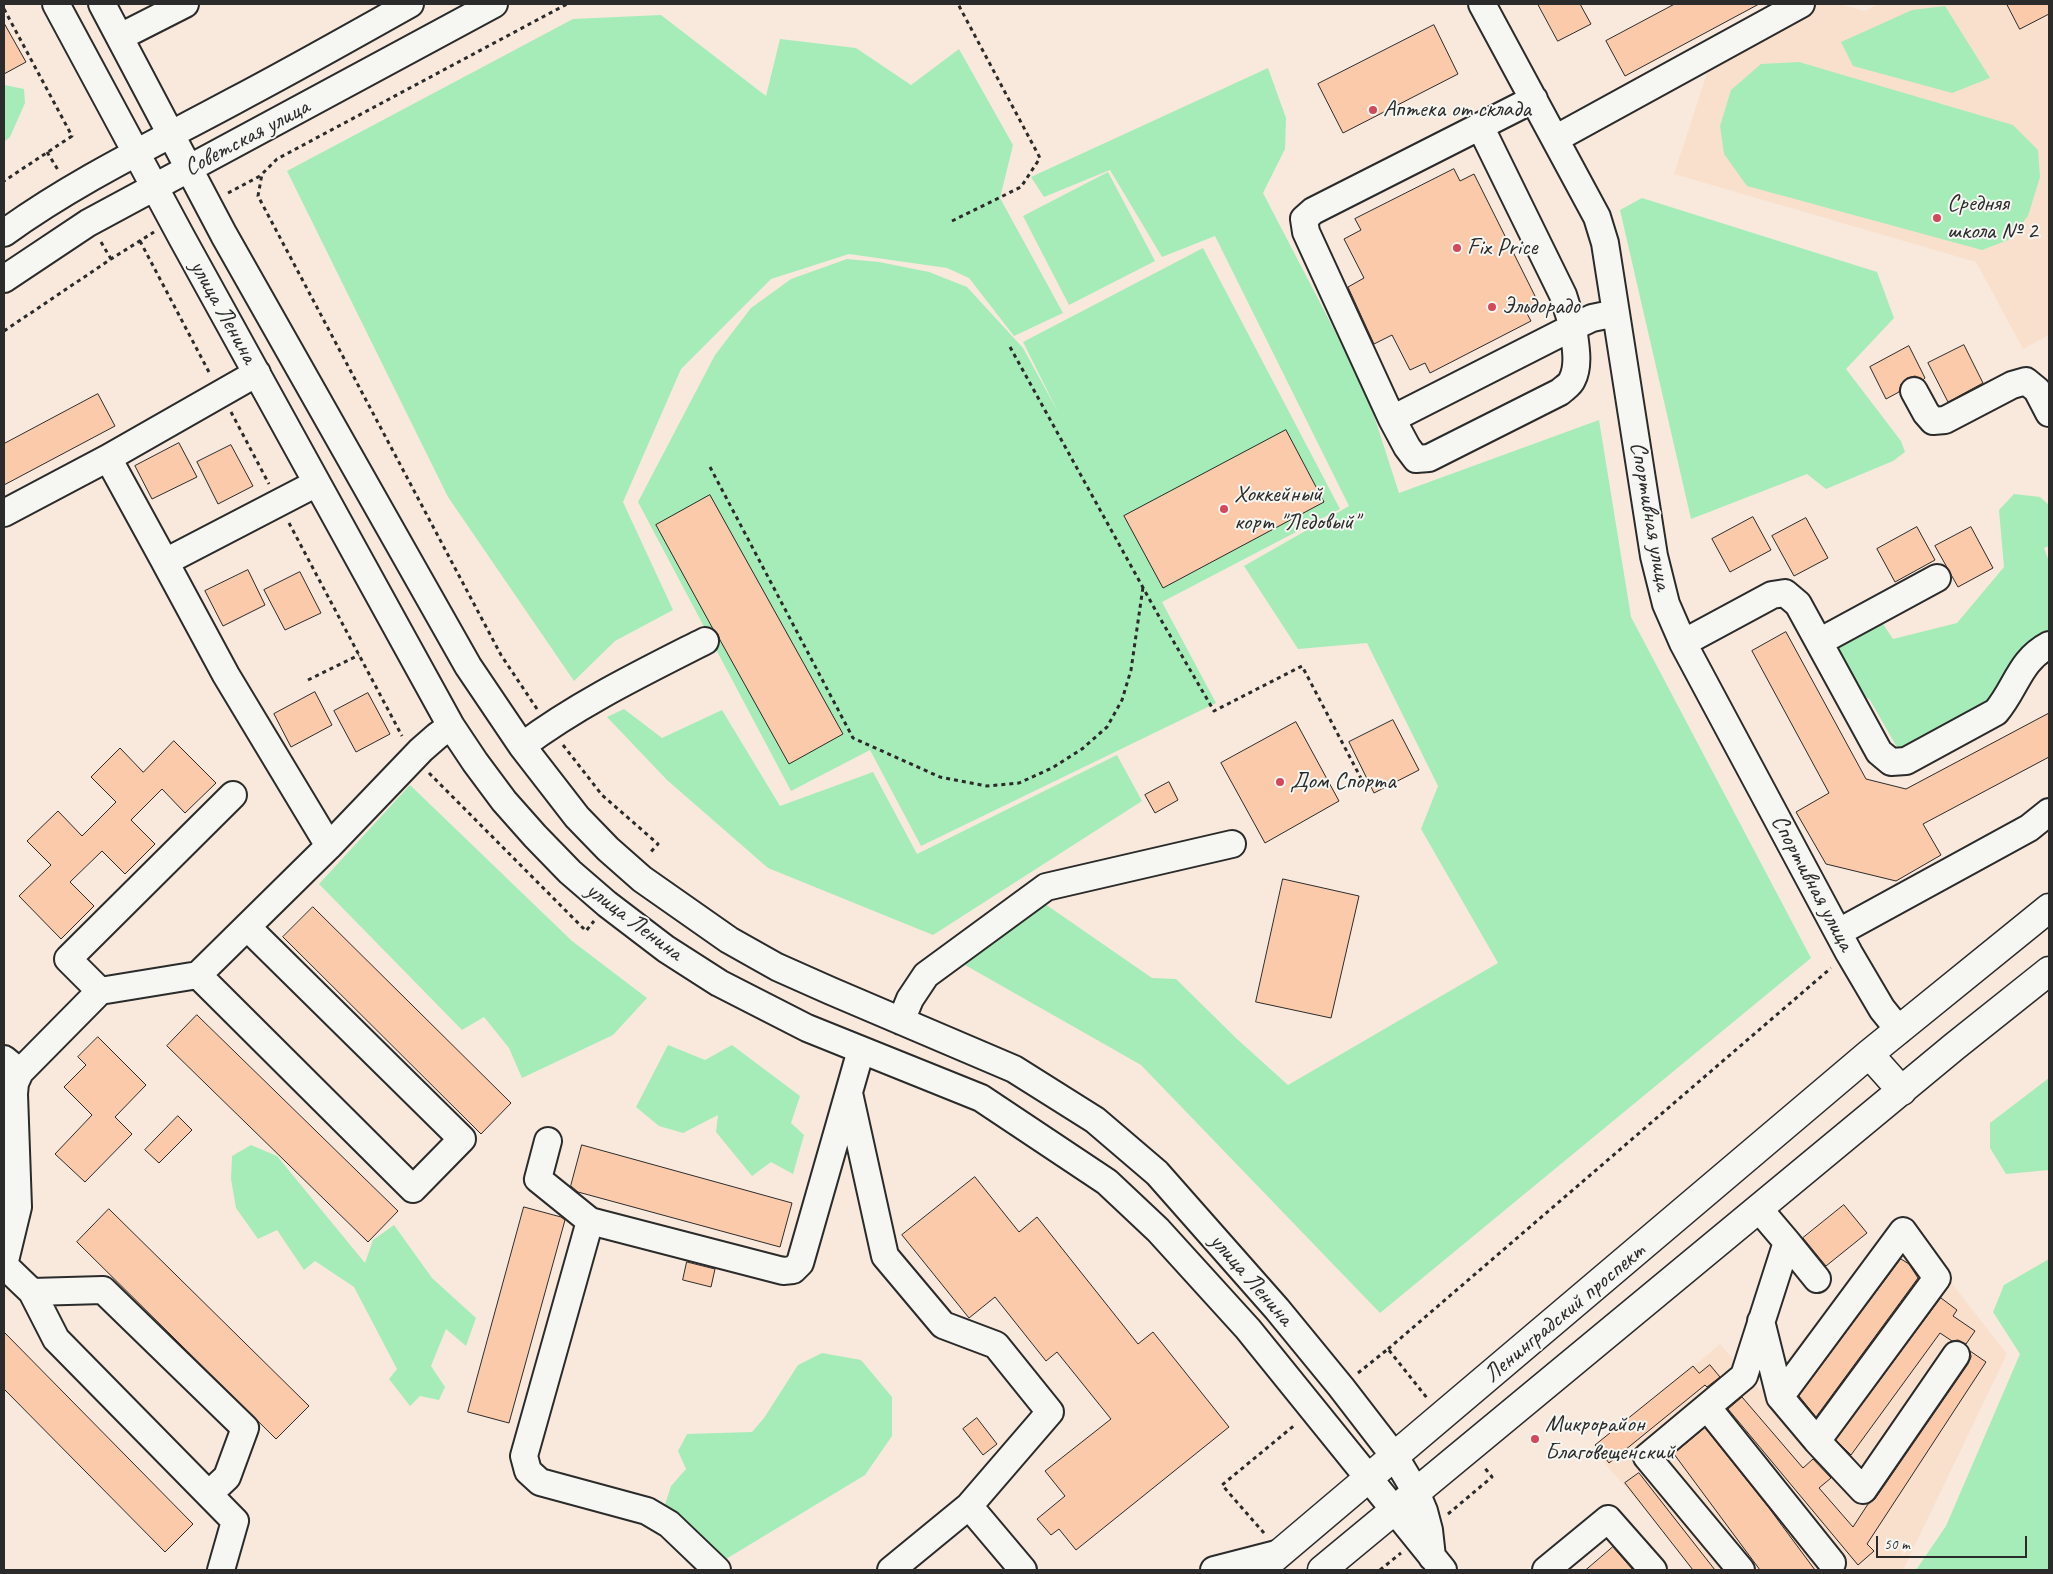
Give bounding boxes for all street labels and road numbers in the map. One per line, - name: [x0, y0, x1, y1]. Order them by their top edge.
- street label: Советская улица: [180, 93, 314, 183]
- street label: улица Ленина: [183, 255, 263, 369]
- street label: Спортивная улица: [1623, 440, 1677, 592]
- street label: Спортивная улица: [1764, 810, 1860, 956]
- street label: улица Ленина: [580, 876, 688, 968]
- street label: улица Ленина: [1203, 1228, 1299, 1332]
- street label: Ленинградский проспект: [1478, 1237, 1652, 1389]

